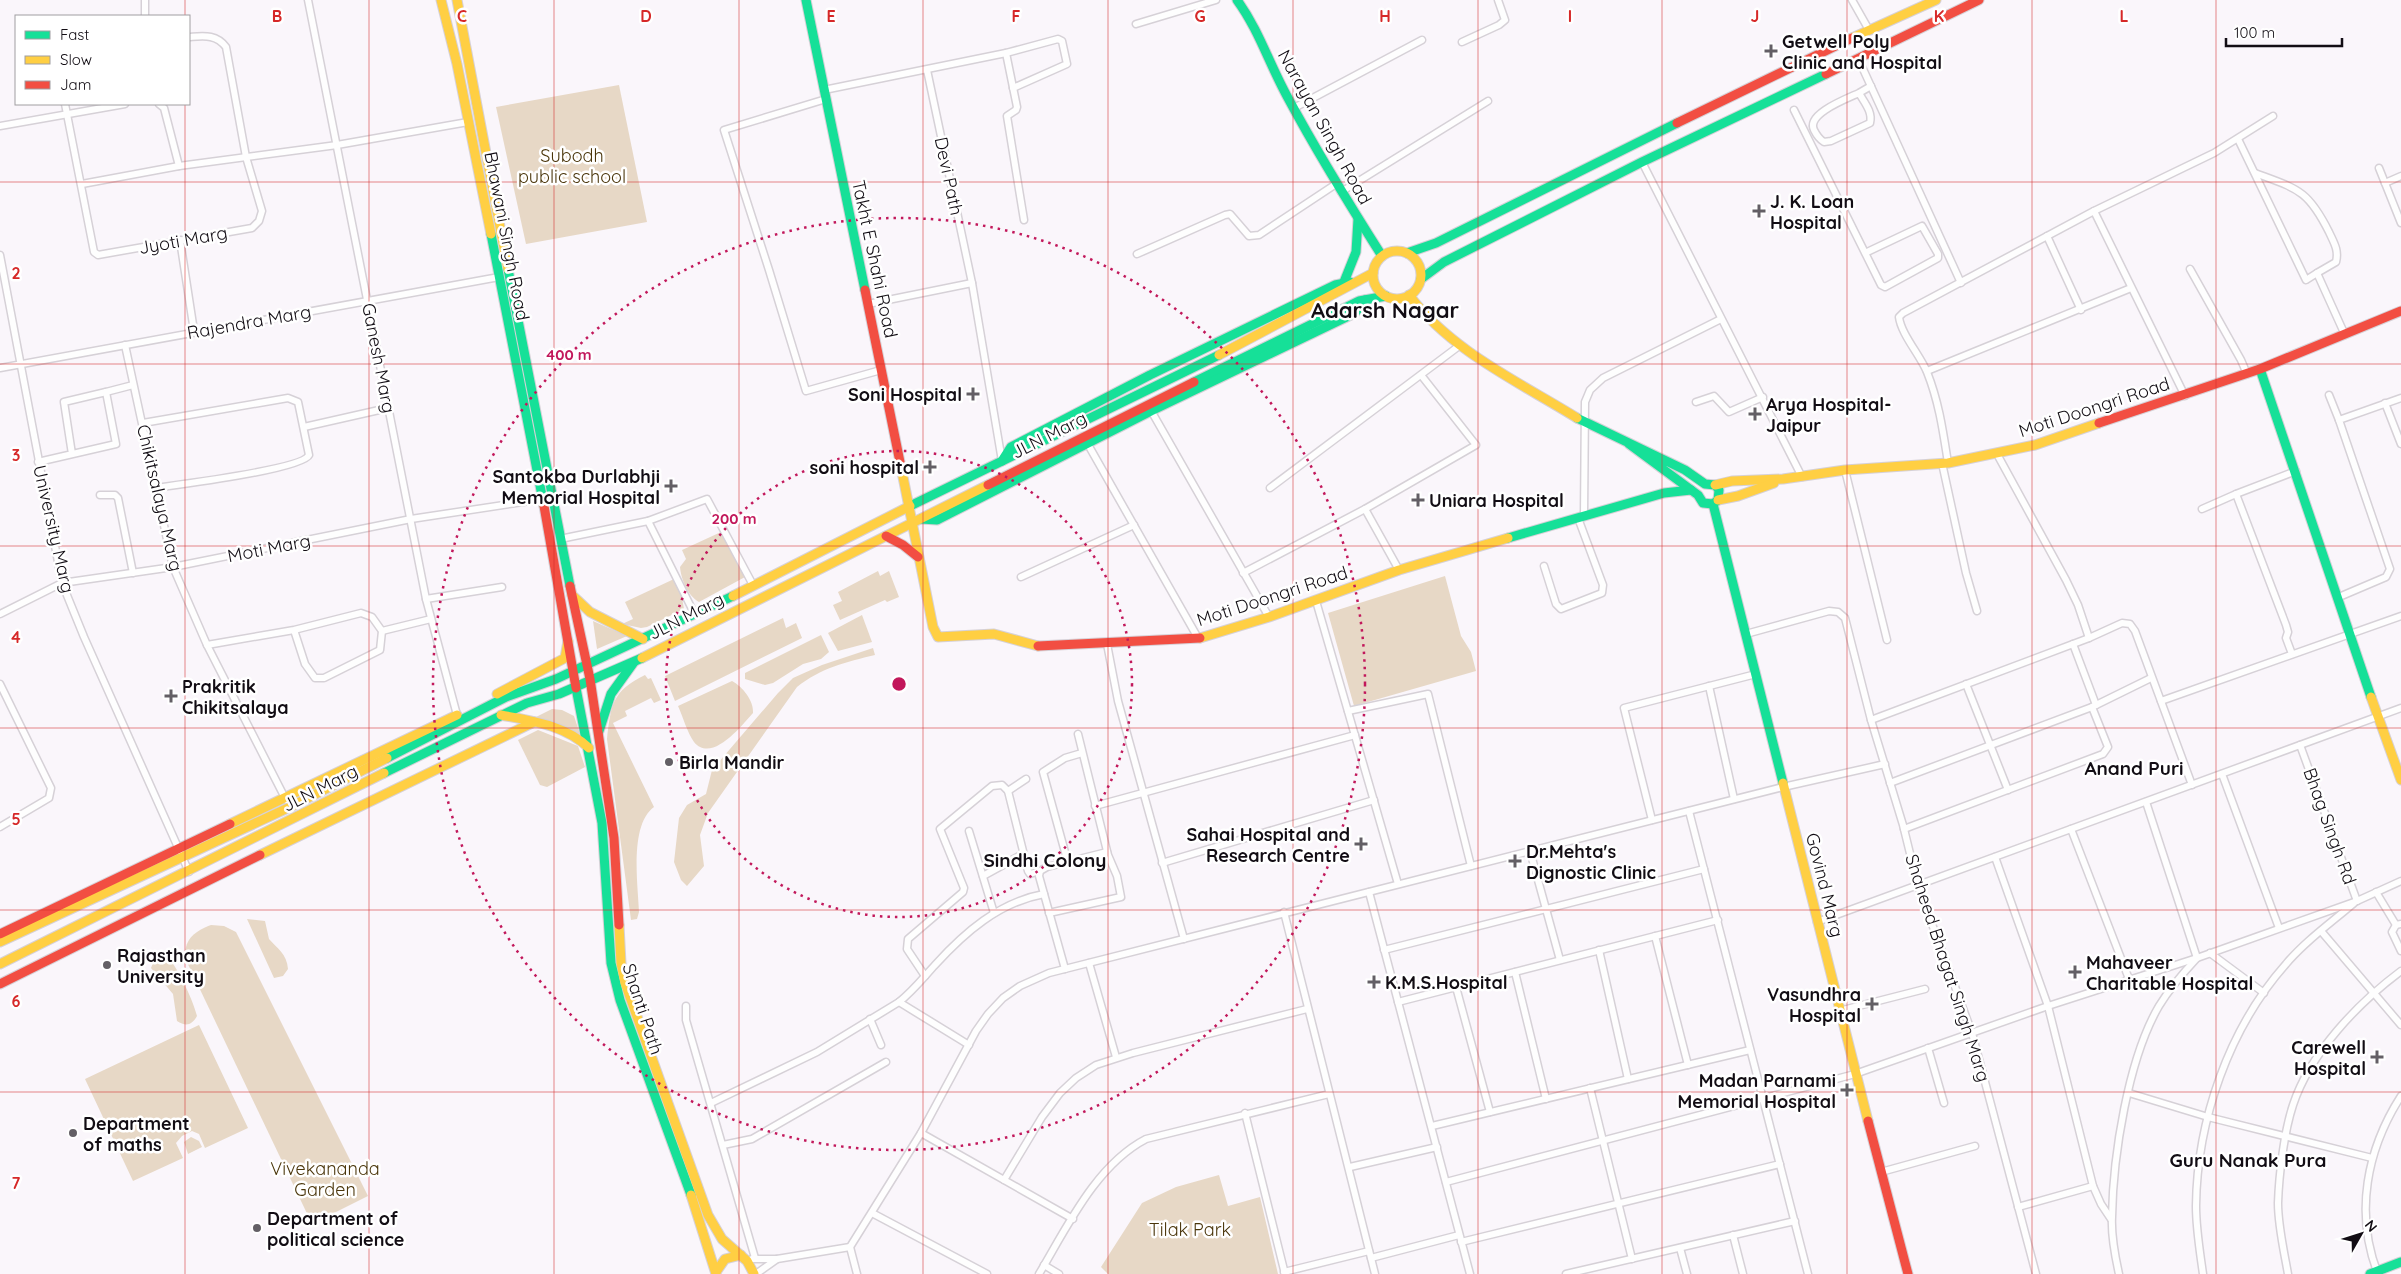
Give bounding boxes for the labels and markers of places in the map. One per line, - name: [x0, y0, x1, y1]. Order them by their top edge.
- place label: Getwell Poly Clinic and Hospital: [1782, 30, 1942, 74]
- marker: Getwell Poly Clinic and Hospital: [1764, 44, 1778, 58]
- place label: J. K. Loan Hospital: [1770, 190, 1854, 234]
- marker: J. K. Loan Hospital: [1752, 204, 1766, 218]
- place label: Soni Hospital: [848, 383, 962, 406]
- marker: Soni Hospital: [966, 387, 980, 401]
- place label: Arya Hospital- Jaipur: [1766, 393, 1891, 437]
- marker: Arya Hospital- Jaipur: [1748, 407, 1762, 421]
- place label: soni hospital: [810, 456, 919, 479]
- marker: soni hospital: [923, 460, 937, 474]
- place label: Santokba Durlabhji Memorial Hospital: [492, 465, 660, 509]
- marker: Santokba Durlabhji Memorial Hospital: [664, 479, 678, 493]
- place label: Uniara Hospital: [1429, 489, 1564, 512]
- marker: Uniara Hospital: [1411, 493, 1425, 507]
- place label: Prakritik Chikitsalaya: [182, 675, 288, 719]
- centre of rings: [890, 675, 908, 693]
- marker: Prakritik Chikitsalaya: [164, 689, 178, 703]
- place label: Birla Mandir: [679, 751, 784, 774]
- marker: Birla Mandir: [663, 756, 675, 768]
- place label: Sahai Hospital and Research Centre: [1187, 823, 1350, 867]
- marker: Sahai Hospital and Research Centre: [1354, 837, 1368, 851]
- place label: Dr.Mehta's Dignostic Clinic: [1526, 840, 1656, 884]
- marker: Dr.Mehta's Dignostic Clinic: [1508, 854, 1522, 868]
- place label: Rajasthan University: [117, 944, 206, 988]
- place label: Mahaveer Charitable Hospital: [2086, 951, 2253, 995]
- marker: Rajasthan University: [101, 959, 113, 971]
- marker: Mahaveer Charitable Hospital: [2068, 965, 2082, 979]
- place label: K.M.S.Hospital: [1385, 971, 1508, 994]
- marker: K.M.S.Hospital: [1367, 975, 1381, 989]
- place label: Vasundhra Hospital: [1767, 983, 1861, 1027]
- marker: Vasundhra Hospital: [1865, 997, 1879, 1011]
- place label: Carewell Hospital: [2291, 1036, 2366, 1080]
- marker: Carewell Hospital: [2370, 1050, 2384, 1064]
- place label: Madan Parnami Memorial Hospital: [1678, 1069, 1836, 1113]
- marker: Madan Parnami Memorial Hospital: [1840, 1083, 1854, 1097]
- place label: Department of maths: [83, 1112, 190, 1156]
- marker: Department of maths: [67, 1127, 79, 1139]
- place label: Department of political science: [267, 1207, 404, 1251]
- marker: Department of political science: [251, 1222, 263, 1234]

